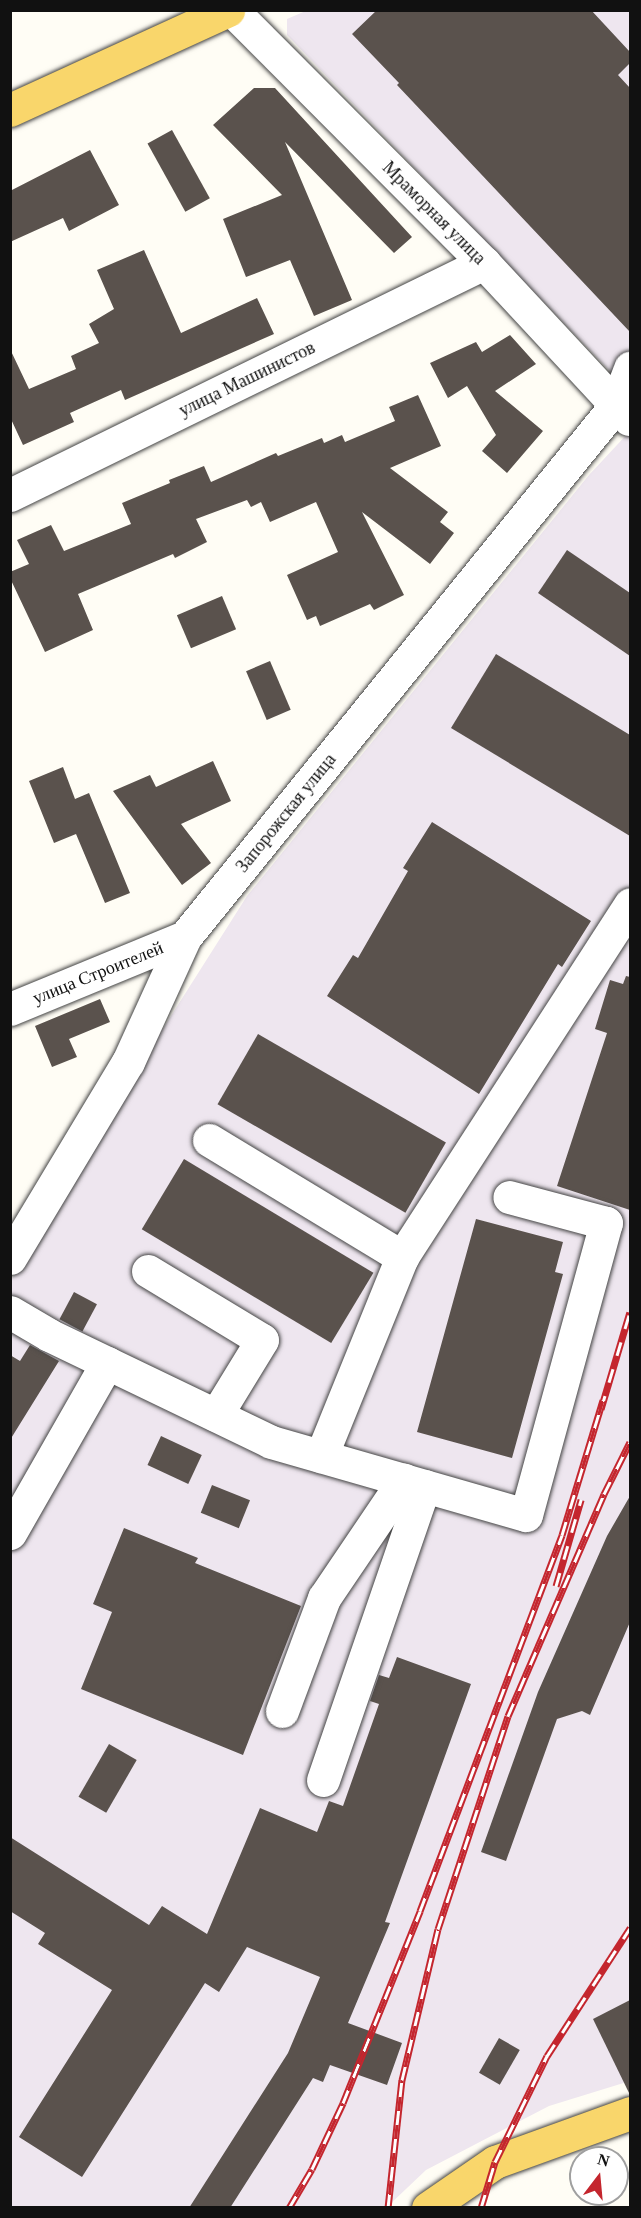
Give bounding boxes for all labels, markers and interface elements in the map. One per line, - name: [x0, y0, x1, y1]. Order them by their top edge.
- street label: Мраморная улица: [378, 157, 490, 269]
- street label: улица Машинистов: [175, 337, 319, 421]
- street label: Запорожская улица: [231, 749, 341, 877]
- street label: улица Строителей: [30, 937, 166, 1009]
- north arrow: [569, 2146, 629, 2206]
- text: N: [596, 2150, 611, 2170]

